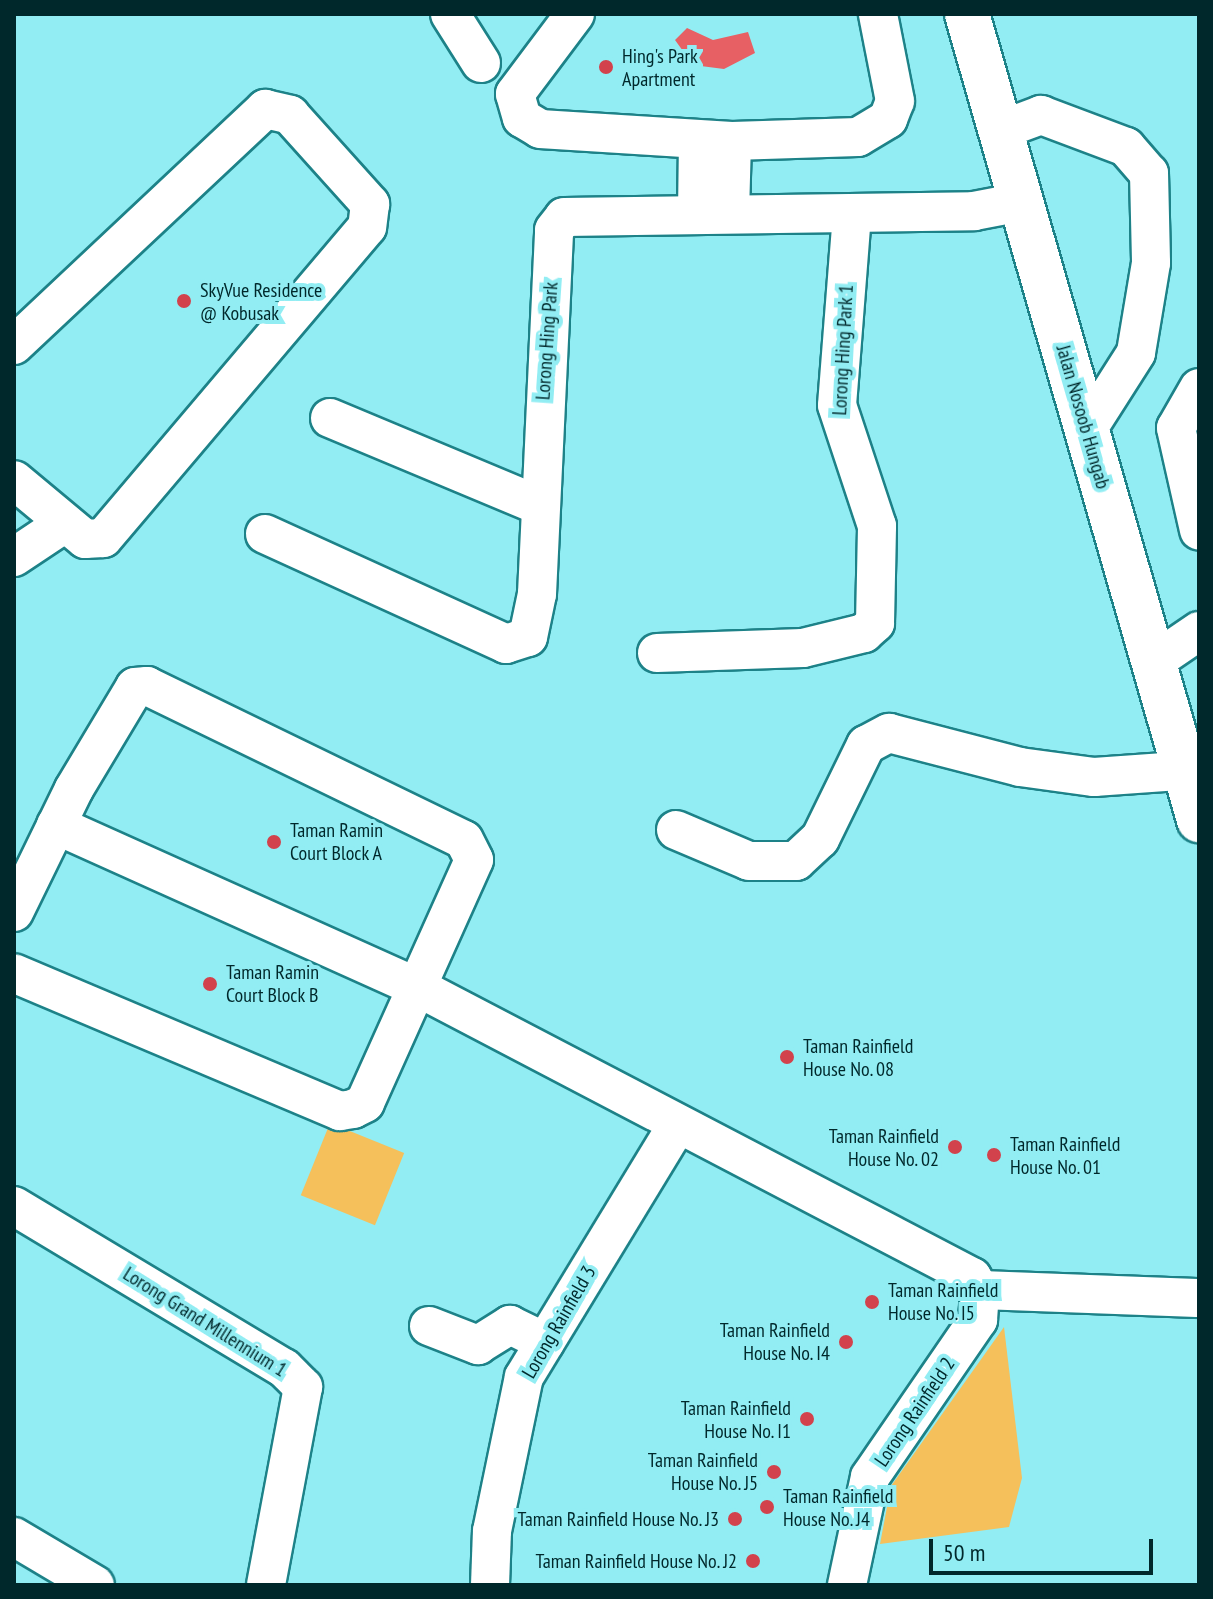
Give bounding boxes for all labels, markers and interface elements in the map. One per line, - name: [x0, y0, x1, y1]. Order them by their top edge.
- place label: Hing's Park Apartment: [622, 44, 698, 91]
- marker: Hing's Park Apartment: [597, 58, 615, 76]
- place label: SkyVue Residence @ Kobusak: [200, 278, 322, 325]
- street label: Lorong Hing Park: [531, 281, 563, 401]
- street label: Lorong Hing Park 1: [828, 284, 858, 416]
- marker: SkyVue Residence @ Kobusak: [175, 292, 193, 310]
- street label: Jalan Nosoob Hungab: [1051, 342, 1115, 492]
- place label: Taman Ramin Court Block A: [290, 818, 383, 865]
- marker: Taman Ramin Court Block A: [265, 833, 283, 851]
- place label: Taman Ramin Court Block B: [226, 960, 319, 1007]
- marker: Taman Ramin Court Block B: [201, 975, 219, 993]
- place label: Taman Rainfield House No. 08: [803, 1034, 913, 1081]
- marker: Taman Rainfield House No. 08: [778, 1048, 796, 1066]
- place label: Taman Rainfield House No. 02: [829, 1124, 939, 1171]
- place label: Taman Rainfield House No. 01: [1010, 1132, 1120, 1179]
- marker: Taman Rainfield House No. 02: [946, 1138, 964, 1156]
- marker: Taman Rainfield House No. 01: [985, 1146, 1003, 1164]
- street label: Lorong Rainfield 3: [517, 1261, 601, 1383]
- street label: Lorong Grand Millennium 1: [119, 1262, 291, 1382]
- place label: Taman Rainfield House No. I5: [888, 1278, 998, 1325]
- marker: Taman Rainfield House No. I5: [863, 1293, 881, 1311]
- place label: Taman Rainfield House No. I4: [720, 1318, 830, 1365]
- marker: Taman Rainfield House No. I4: [837, 1333, 855, 1351]
- street label: Lorong Rainfield 2: [870, 1353, 960, 1471]
- place label: Taman Rainfield House No. I1: [681, 1396, 791, 1443]
- marker: Taman Rainfield House No. I1: [798, 1410, 816, 1428]
- place label: Taman Rainfield House No. J5: [648, 1448, 758, 1495]
- marker: Taman Rainfield House No. J5: [765, 1463, 783, 1481]
- place label: Taman Rainfield House No. J4: [783, 1484, 893, 1531]
- marker: Taman Rainfield House No. J4: [758, 1498, 776, 1516]
- place label: Taman Rainfield House No. J3: [516, 1507, 719, 1531]
- marker: Taman Rainfield House No. J3: [726, 1510, 744, 1528]
- scale bar: [933, 1523, 1157, 1573]
- text: 50 m: [943, 1537, 985, 1568]
- place label: Taman Rainfield House No. J2: [534, 1549, 737, 1573]
- marker: Taman Rainfield House No. J2: [744, 1552, 762, 1570]

